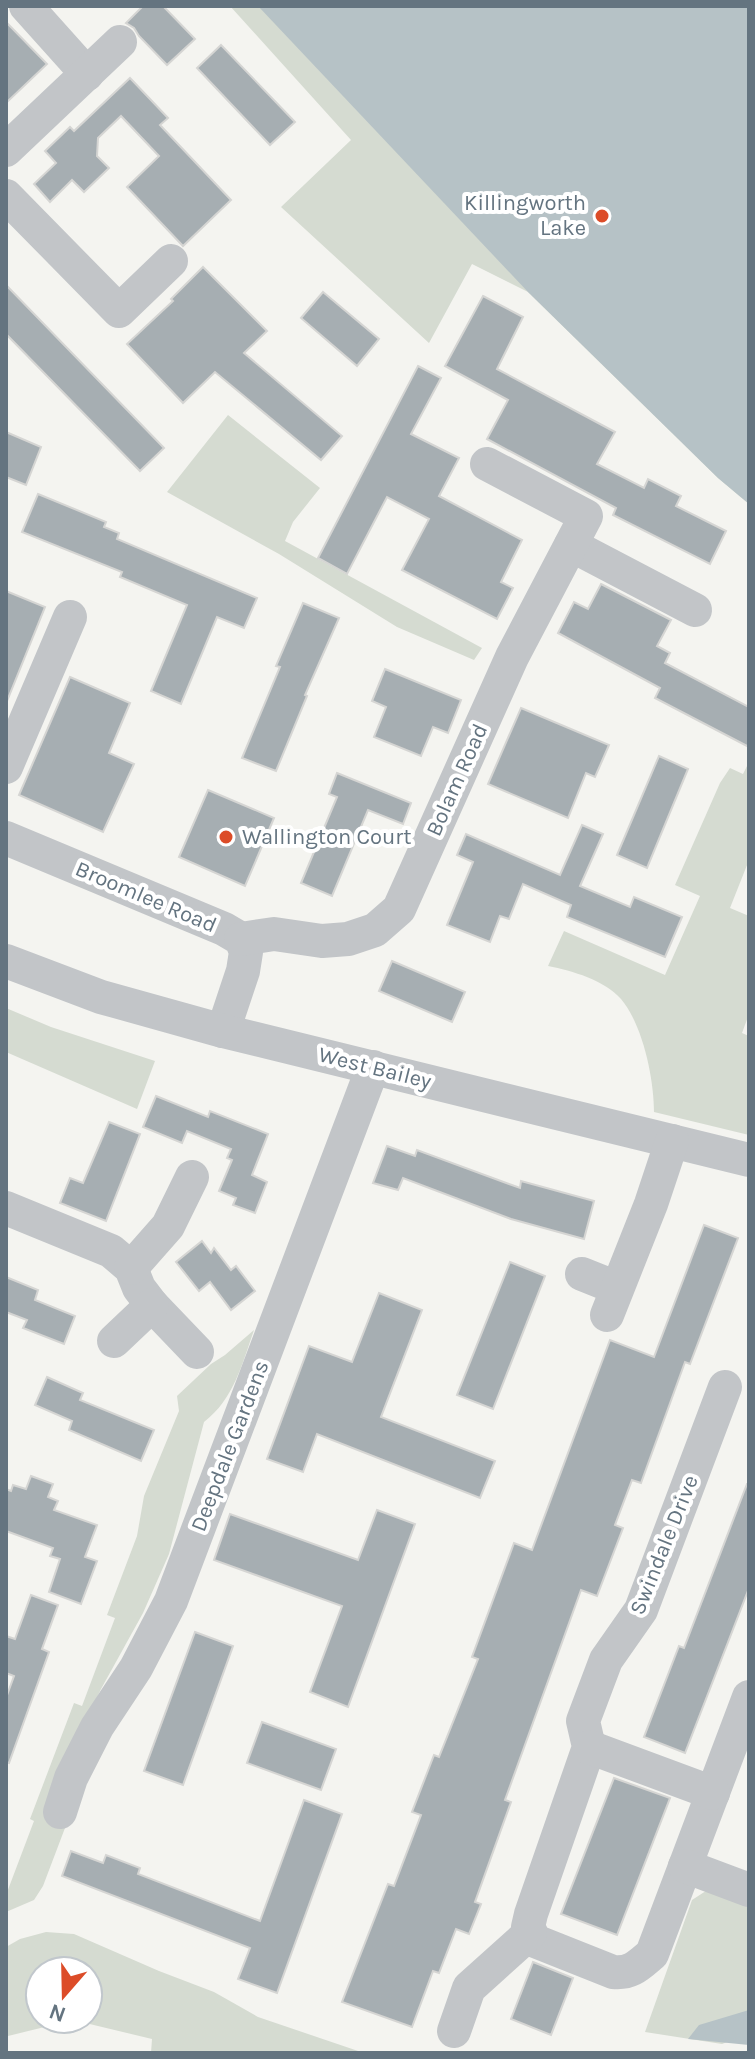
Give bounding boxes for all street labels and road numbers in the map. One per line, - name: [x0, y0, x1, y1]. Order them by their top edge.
- street label: Bolam Road: [421, 720, 493, 840]
- street label: Broomlee Road: [71, 856, 221, 938]
- street label: West Bailey: [316, 1041, 434, 1095]
- street label: Deepdale Gardens: [185, 1357, 275, 1535]
- street label: Swindale Drive: [624, 1471, 704, 1619]

